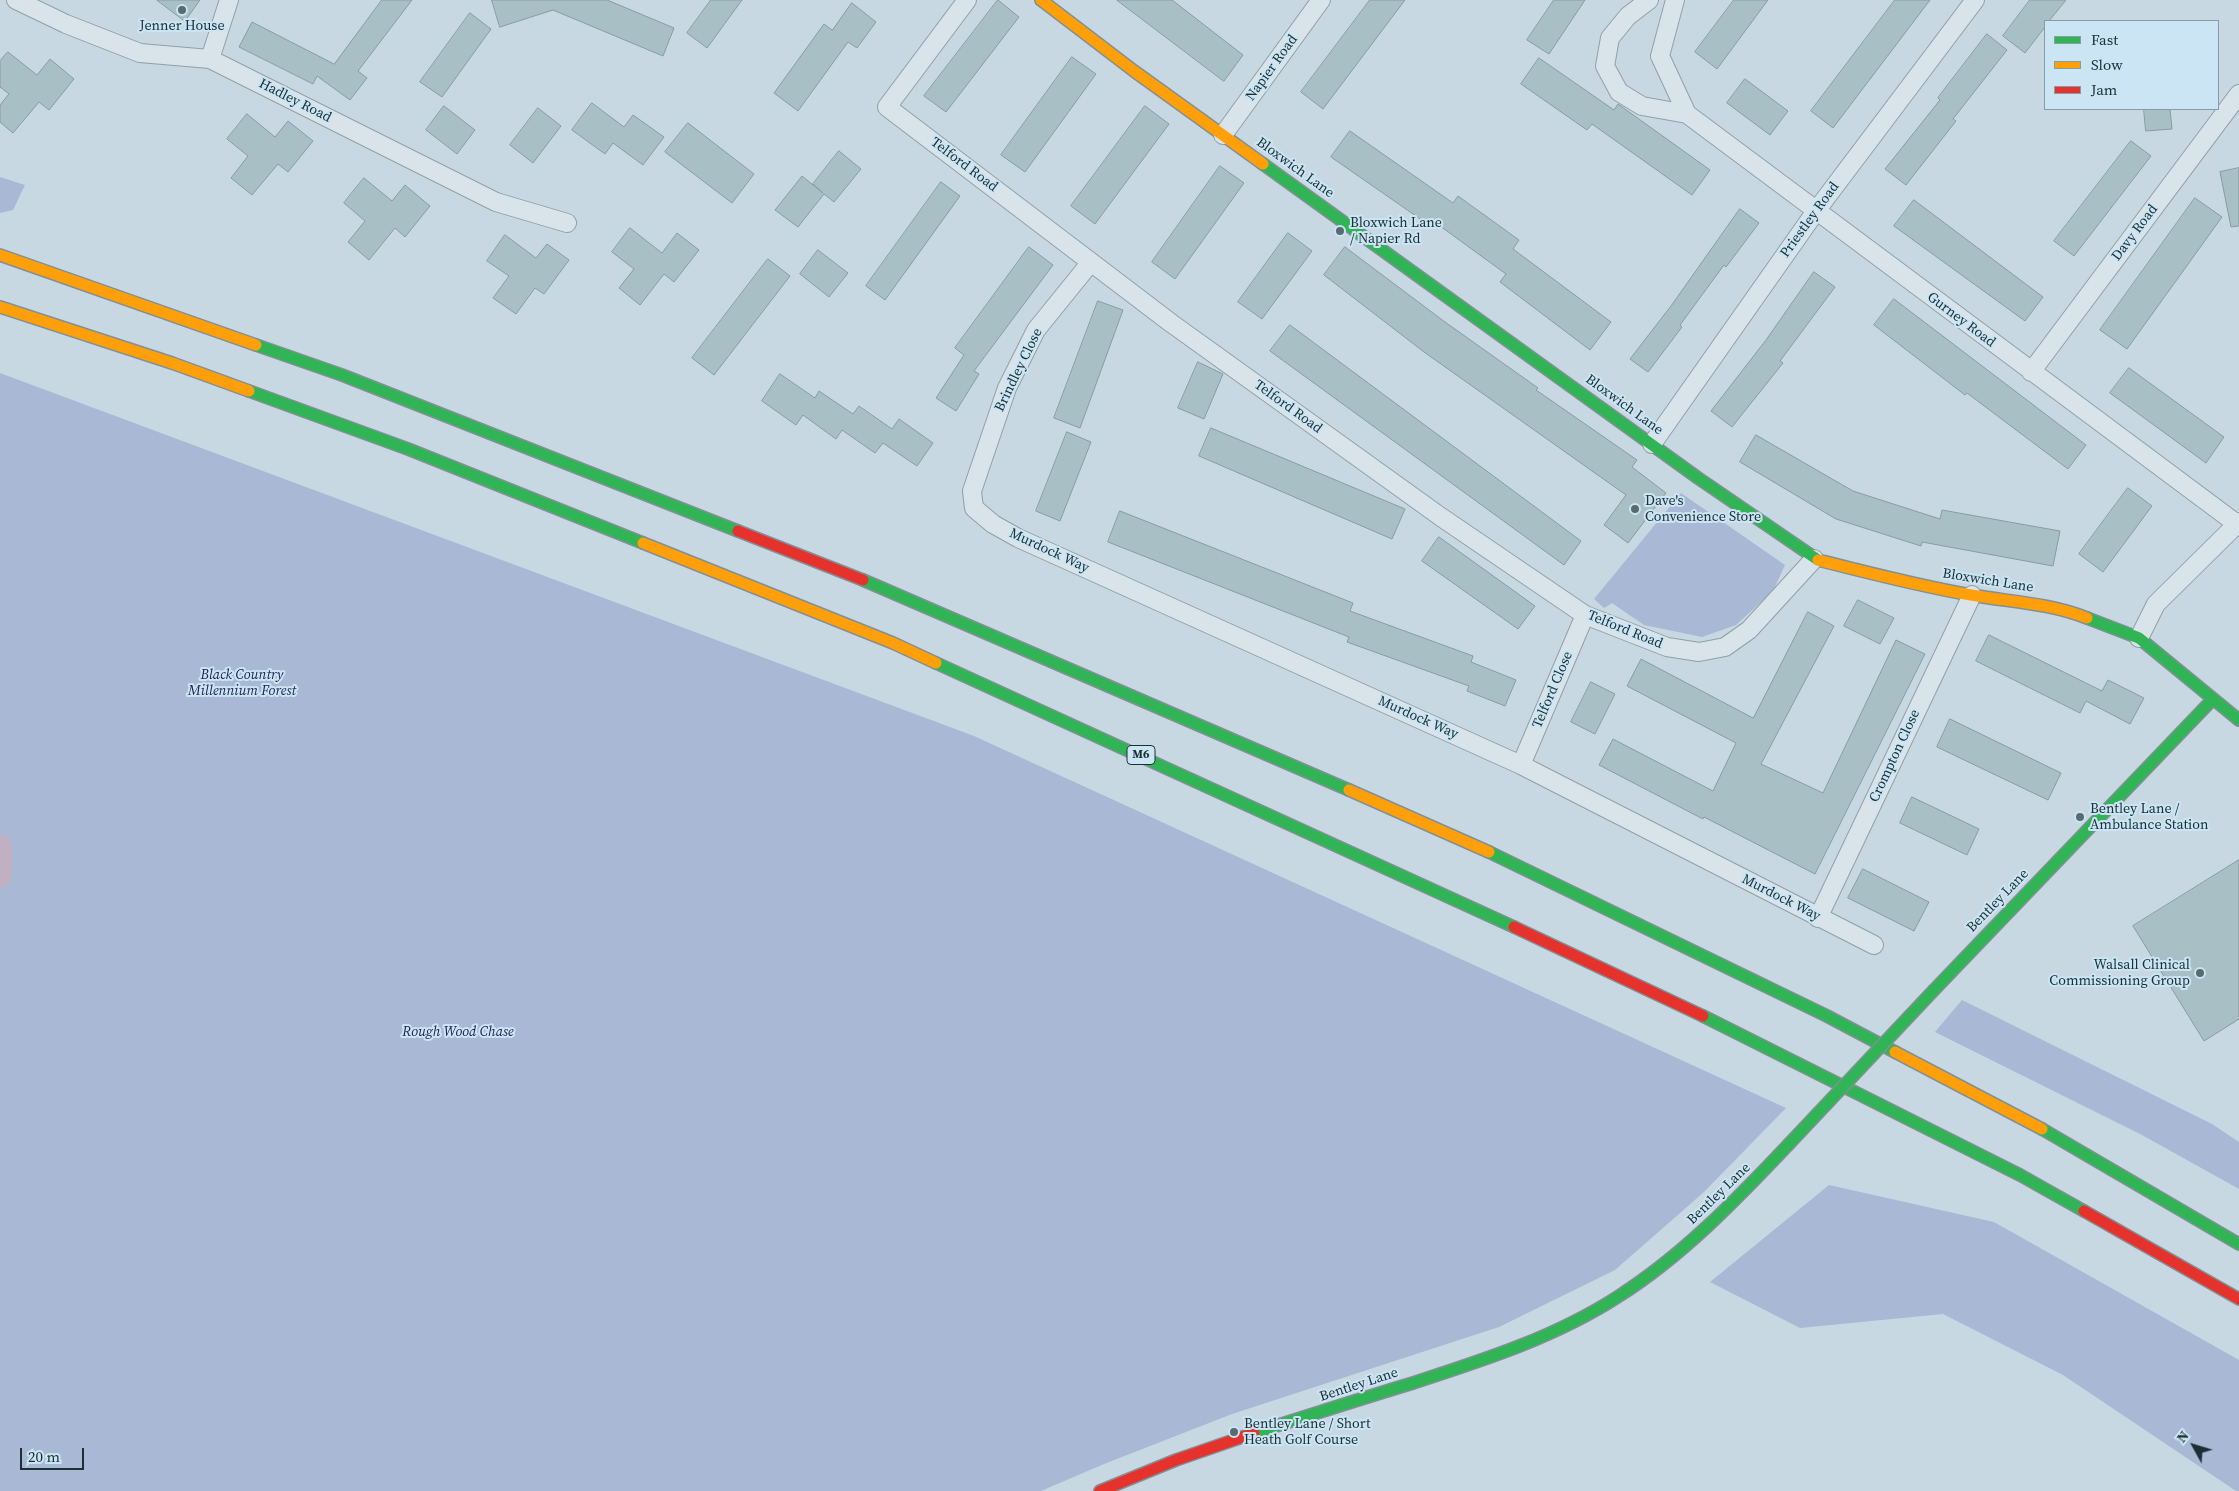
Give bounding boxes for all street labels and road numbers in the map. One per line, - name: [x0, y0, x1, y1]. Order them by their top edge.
- street label: Napier Road: [1242, 32, 1302, 104]
- street label: Hadley Road: [256, 76, 334, 126]
- street label: Telford Road: [927, 134, 1001, 196]
- street label: Bloxwich Lane: [1253, 134, 1337, 202]
- street label: Priestley Road: [1777, 179, 1843, 261]
- street label: Davy Road: [2108, 202, 2162, 264]
- street label: Gurney Road: [1923, 289, 1999, 351]
- street label: Brindley Close: [992, 325, 1046, 415]
- street label: Bloxwich Lane: [1582, 371, 1666, 439]
- street label: Telford Road: [1251, 377, 1325, 437]
- street label: Murdock Way: [1006, 525, 1092, 577]
- street label: Bloxwich Lane: [1941, 566, 2035, 596]
- street label: Telford Road: [1585, 607, 1665, 653]
- street label: Telford Close: [1529, 649, 1577, 731]
- street label: Murdock Way: [1375, 693, 1461, 743]
- street label: Crompton Close: [1866, 707, 1924, 805]
- road number: M6: [1127, 746, 1155, 764]
- street label: Bentley Lane: [1964, 866, 2032, 936]
- street label: Murdock Way: [1739, 871, 1823, 925]
- street label: Bentley Lane: [1684, 1160, 1754, 1228]
- street label: Bentley Lane: [1318, 1364, 1400, 1406]

